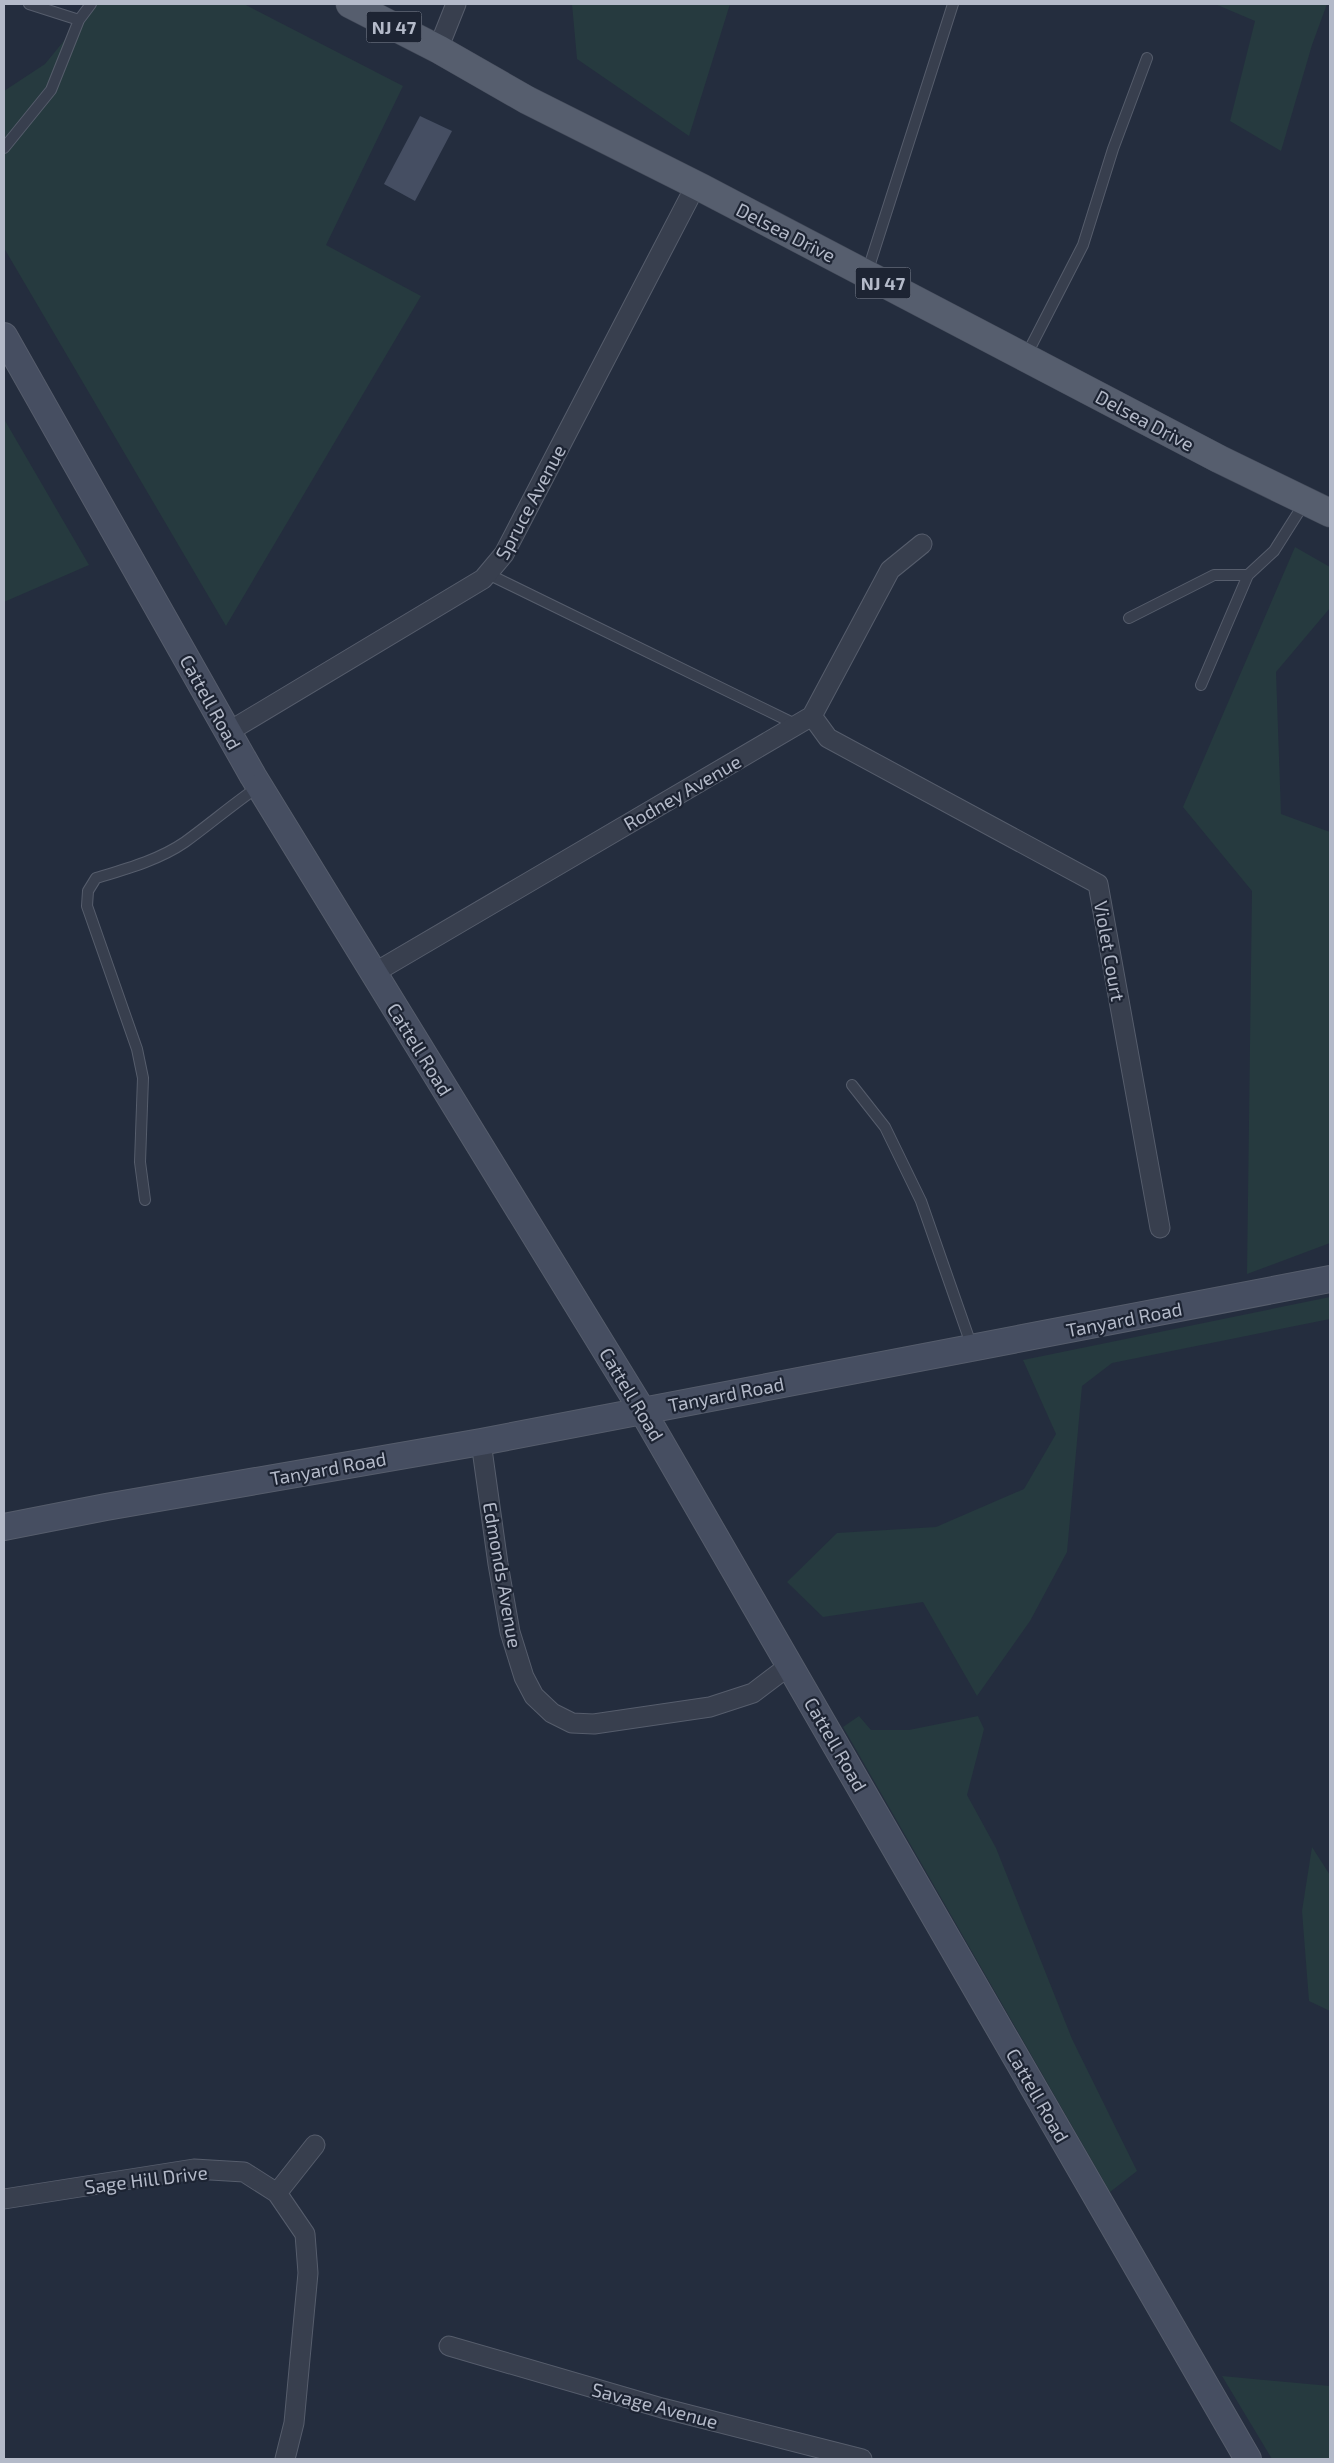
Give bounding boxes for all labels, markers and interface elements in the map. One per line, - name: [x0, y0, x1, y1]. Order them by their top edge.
- road number: NJ 47: [366, 12, 422, 42]
- street label: Delsea Drive: [733, 197, 839, 267]
- road number: NJ 47: [856, 268, 910, 298]
- street label: Delsea Drive: [1092, 384, 1198, 456]
- street label: Spruce Avenue: [490, 441, 570, 563]
- street label: Cattell Road: [176, 651, 246, 753]
- street label: Rodney Avenue: [619, 749, 745, 835]
- street label: Violet Court: [1090, 899, 1130, 1003]
- street label: Cattell Road: [382, 998, 458, 1100]
- street label: Tanyard Road: [1064, 1297, 1184, 1341]
- street label: Cattell Road: [595, 1343, 669, 1445]
- street label: Tanyard Road: [666, 1372, 786, 1416]
- street label: Tanyard Road: [268, 1446, 388, 1490]
- street label: Edmonds Avenue: [479, 1500, 527, 1650]
- street label: Cattell Road: [800, 1693, 872, 1795]
- street label: Cattell Road: [1002, 2044, 1074, 2146]
- street label: Sage Hill Drive: [83, 2160, 209, 2198]
- street label: Savage Avenue: [589, 2377, 721, 2433]

